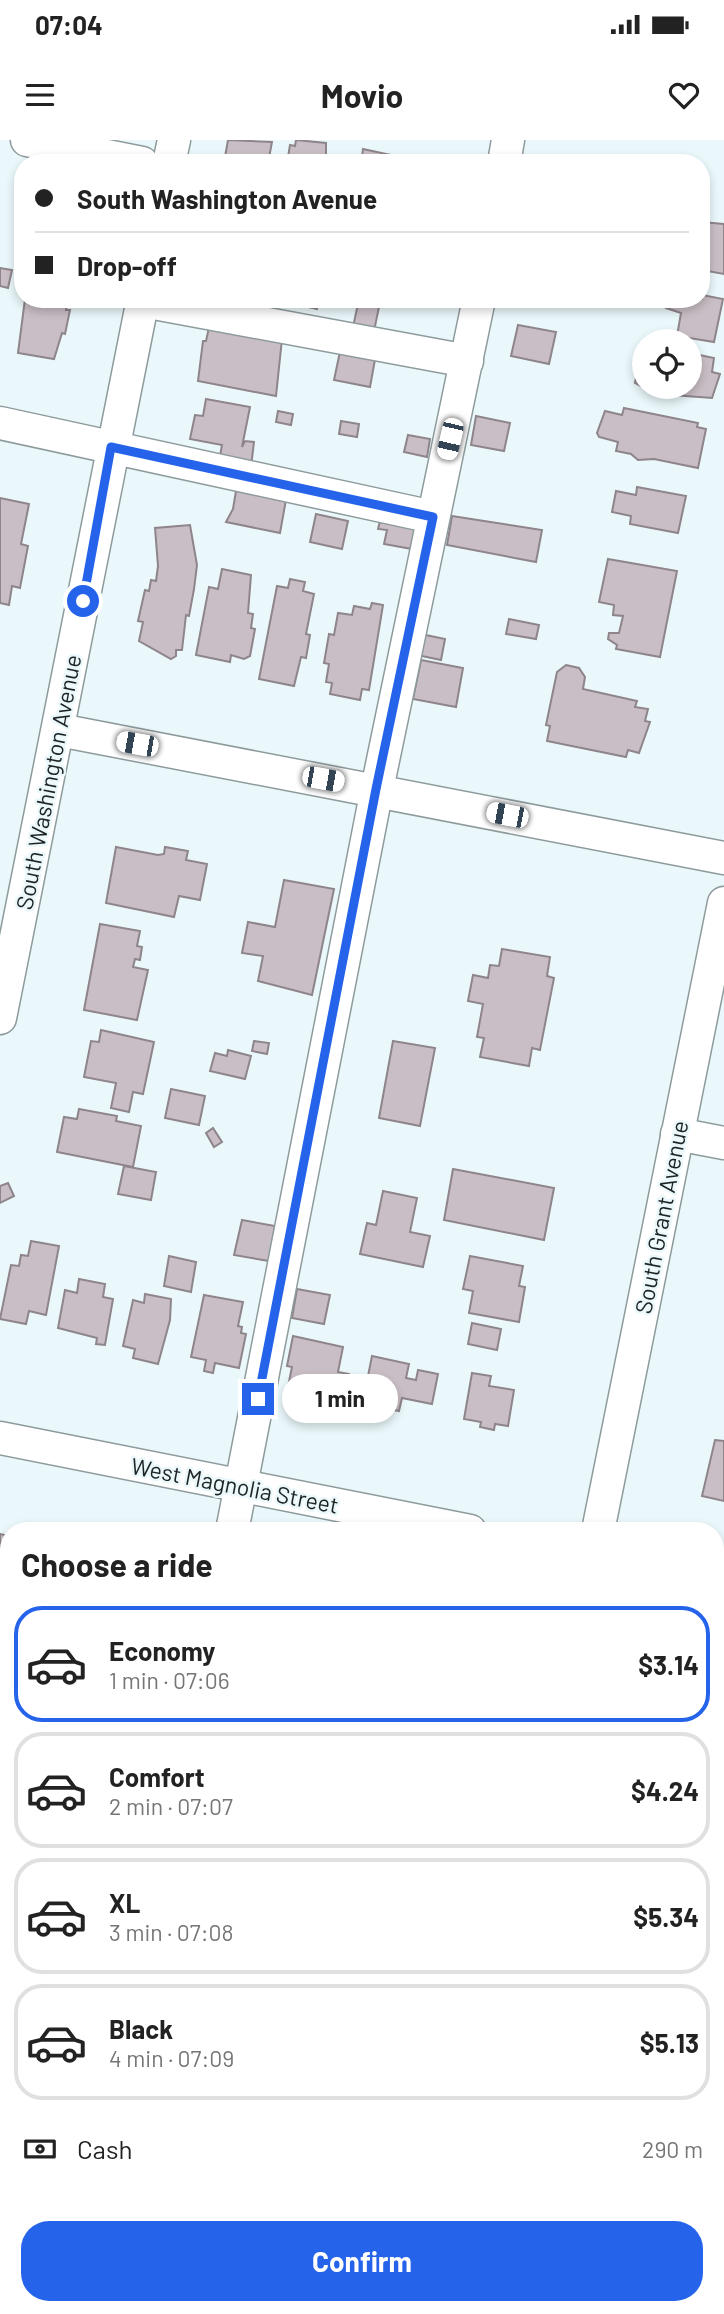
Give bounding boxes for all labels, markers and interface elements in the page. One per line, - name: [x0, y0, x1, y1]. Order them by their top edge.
- text: 07:04: [35, 9, 103, 40]
- icon: menu: [21, 76, 59, 114]
- text: Movio: [321, 76, 403, 114]
- icon: heart: [665, 76, 703, 114]
- text: South Washington Avenue: [77, 183, 377, 214]
- text: Drop-off: [77, 250, 177, 281]
- map controls: [632, 329, 702, 399]
- button: locate: [632, 329, 702, 399]
- car: [436, 416, 465, 462]
- route start: [67, 585, 99, 617]
- street label: South Washington Avenue: [10, 652, 86, 912]
- car: [115, 730, 160, 758]
- car: [301, 765, 346, 793]
- car: [485, 801, 530, 829]
- street label: South Grant Avenue: [629, 1118, 693, 1316]
- callout: 1 min: [282, 1374, 398, 1424]
- route end: [242, 1383, 274, 1415]
- text: 1 min: [315, 1384, 365, 1412]
- street label: West Magnolia Street: [129, 1451, 341, 1519]
- text: Choose a ride: [21, 1545, 213, 1583]
- icon: car: [25, 1633, 88, 1696]
- text: Economy: [109, 1635, 215, 1666]
- text: $3.14: [638, 1649, 699, 1680]
- text: 1 min · 07:06: [109, 1666, 229, 1694]
- icon: car: [25, 1759, 88, 1822]
- text: Comfort: [109, 1761, 205, 1792]
- text: $4.24: [631, 1775, 699, 1806]
- text: 2 min · 07:07: [109, 1792, 233, 1820]
- icon: car: [25, 1885, 88, 1948]
- text: XL: [109, 1887, 140, 1918]
- text: $5.34: [633, 1901, 699, 1932]
- text: 3 min · 07:08: [109, 1918, 233, 1946]
- icon: car: [25, 2011, 88, 2074]
- text: Black: [109, 2013, 173, 2044]
- text: $5.13: [640, 2027, 699, 2058]
- text: 4 min · 07:09: [109, 2044, 234, 2072]
- icon: cash: [21, 2130, 59, 2168]
- text: Cash: [77, 2133, 132, 2164]
- text: 290 m: [642, 2135, 703, 2163]
- button: Confirm: [21, 2221, 703, 2301]

